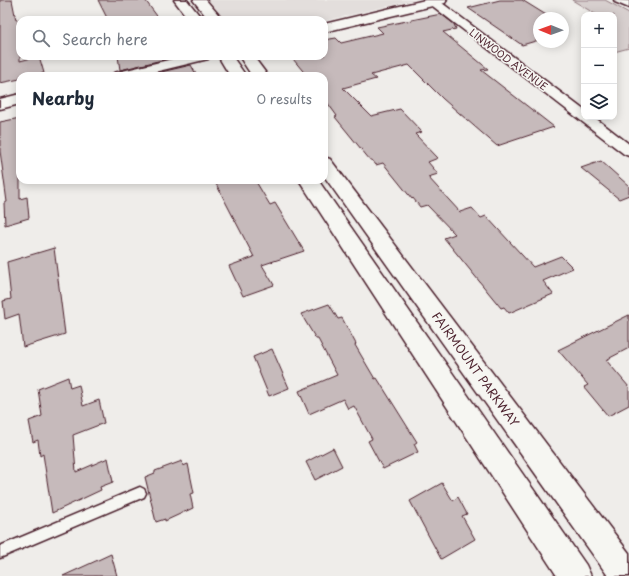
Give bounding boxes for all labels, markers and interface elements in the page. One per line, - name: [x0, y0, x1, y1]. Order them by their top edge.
- north arrow: [533, 12, 569, 48]
- map controls: [581, 12, 617, 120]
- button: +: [581, 12, 617, 48]
- search box: [16, 16, 328, 60]
- street label: LINWOOD AVENUE: [467, 25, 551, 93]
- icon: search: [30, 27, 52, 49]
- text: Search here: [62, 27, 148, 50]
- button: −: [581, 48, 617, 84]
- button: layers: [581, 84, 617, 120]
- text: Nearby: [32, 85, 94, 111]
- text: 0 results: [257, 89, 312, 108]
- street label: FAIRMOUNT PARKWAY: [428, 308, 524, 430]

